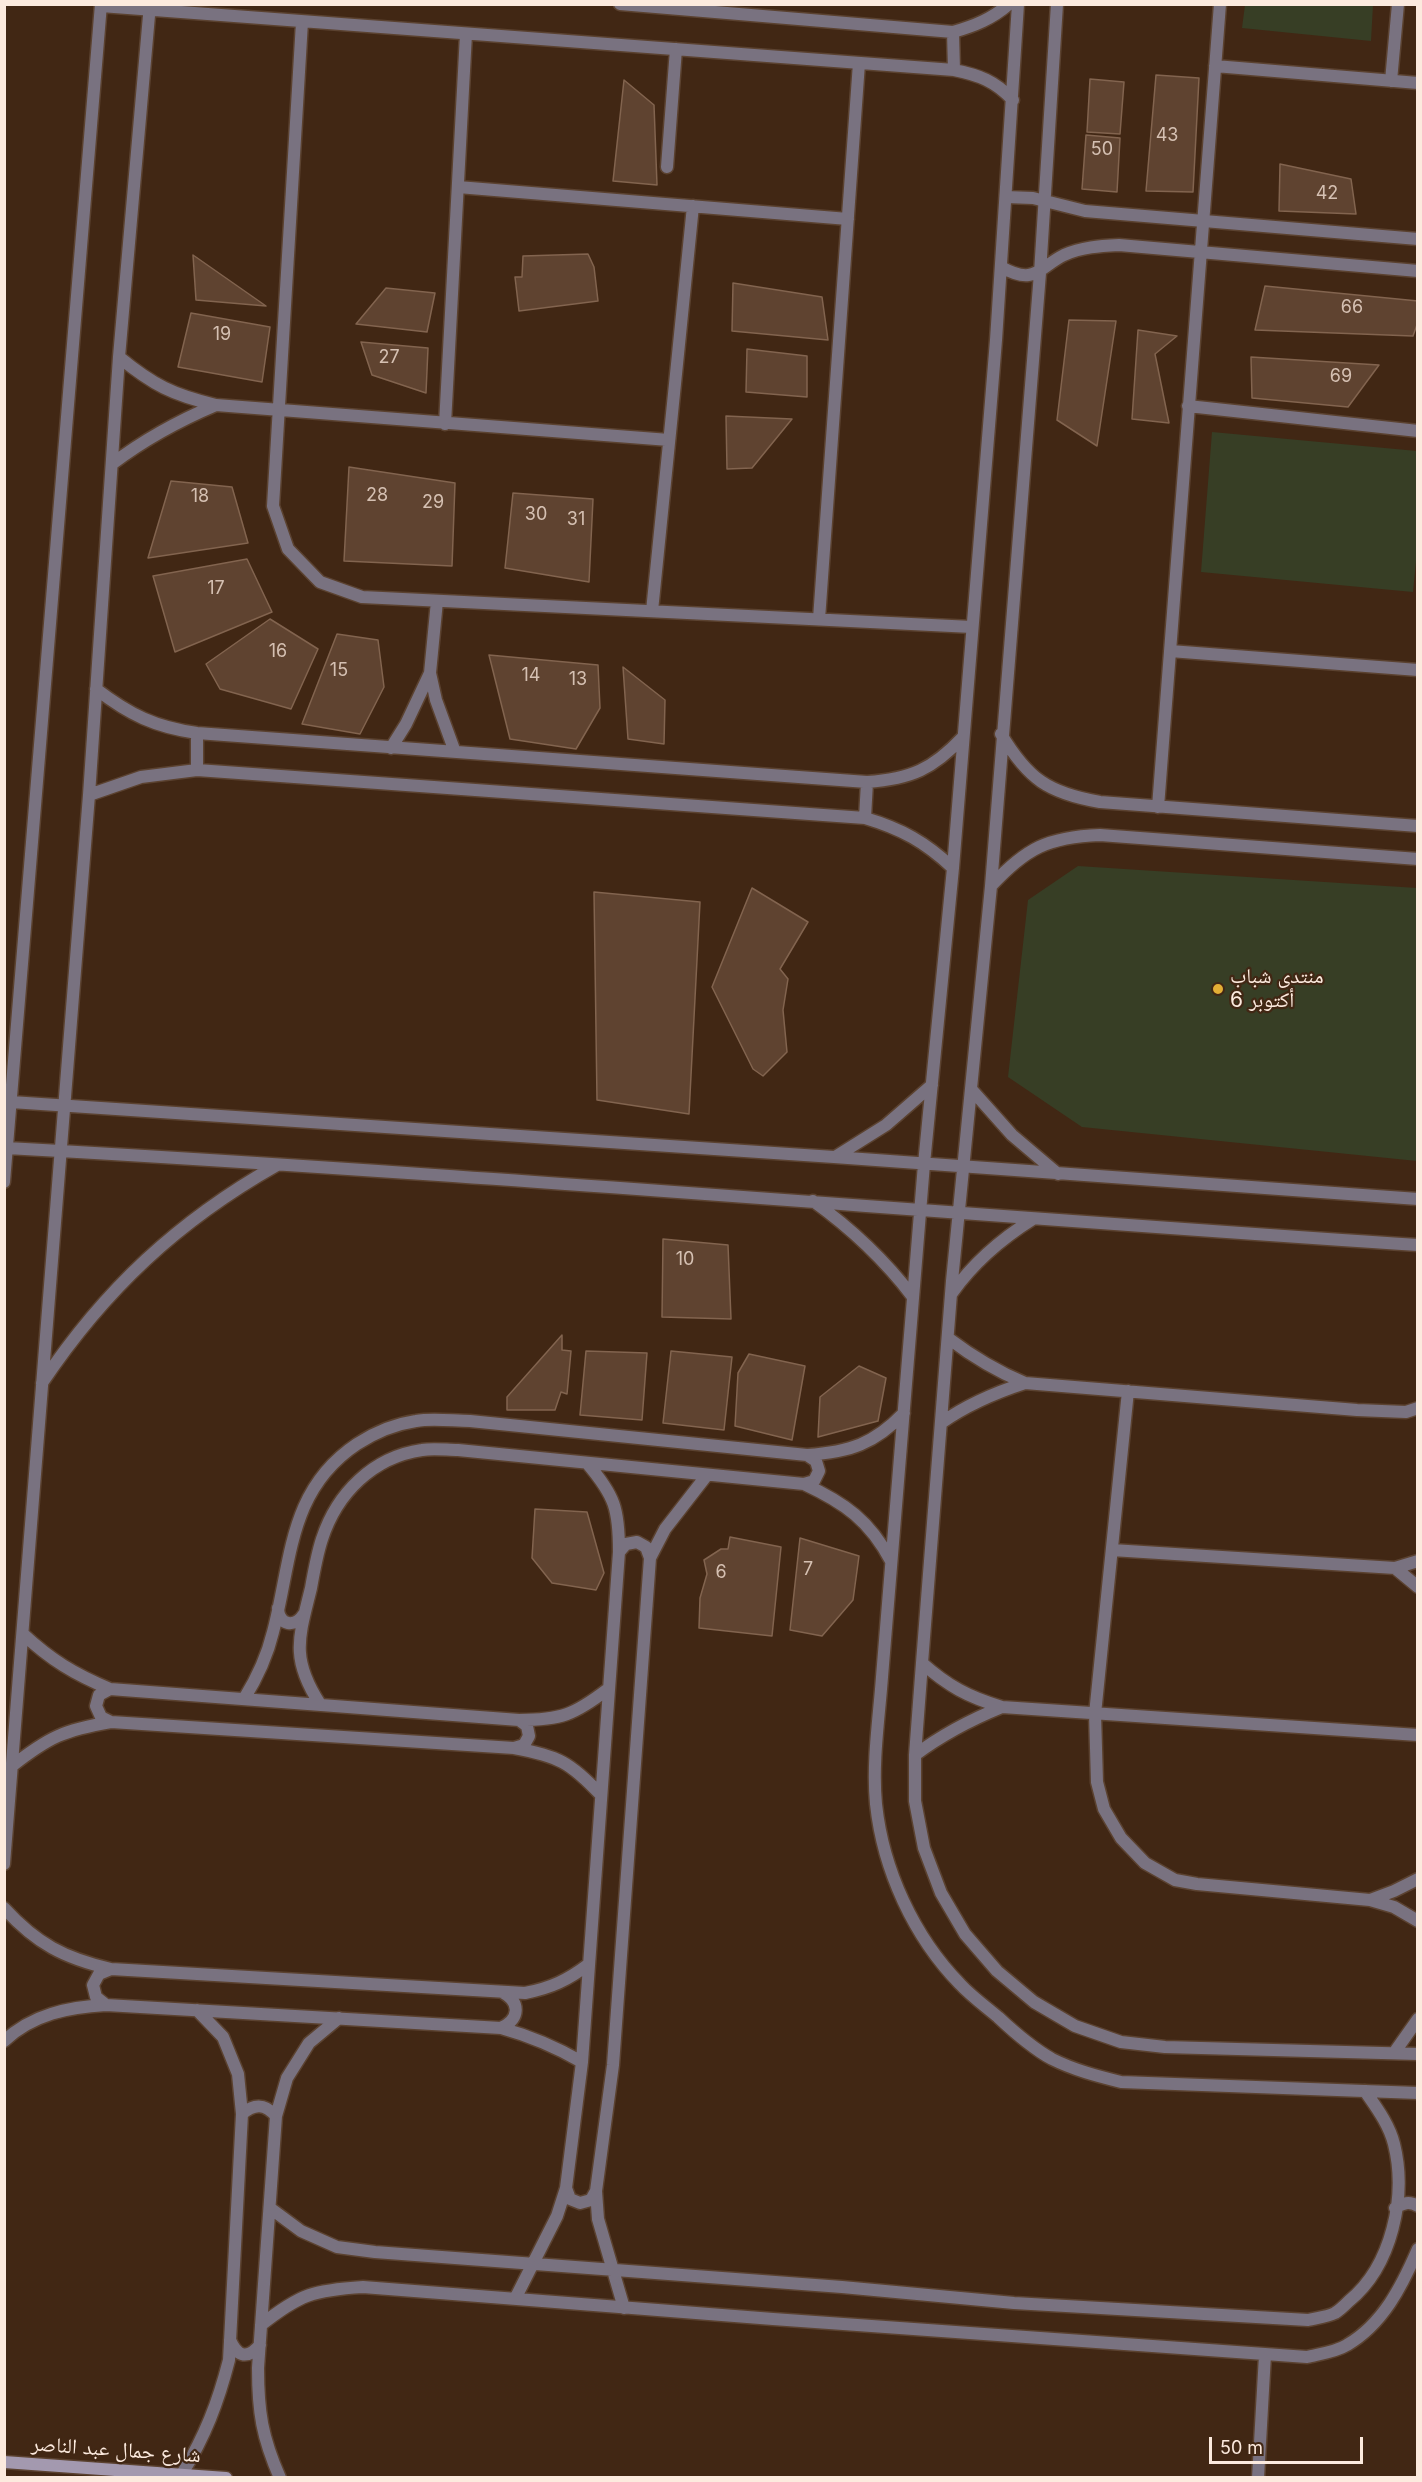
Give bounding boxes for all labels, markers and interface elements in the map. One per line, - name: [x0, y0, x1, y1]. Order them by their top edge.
- house number: 43: [1156, 125, 1178, 147]
- house number: 50: [1091, 139, 1113, 161]
- house number: 42: [1316, 183, 1338, 205]
- house number: 66: [1341, 297, 1363, 319]
- house number: 19: [213, 324, 231, 346]
- house number: 27: [378, 347, 400, 369]
- house number: 69: [1330, 366, 1352, 388]
- house number: 28: [366, 485, 388, 507]
- house number: 18: [191, 486, 209, 508]
- house number: 29: [422, 492, 444, 514]
- house number: 30: [525, 504, 547, 526]
- house number: 31: [567, 509, 585, 531]
- house number: 17: [207, 578, 225, 600]
- house number: 16: [269, 641, 287, 663]
- house number: 15: [330, 660, 348, 682]
- house number: 14: [522, 665, 540, 687]
- house number: 13: [569, 669, 587, 691]
- place label: منتدى شباب 6 أكتوبر: [1230, 964, 1324, 1014]
- marker: منتدى شباب 6 أكتوبر: [1211, 982, 1225, 996]
- house number: 10: [676, 1249, 694, 1271]
- house number: 7: [803, 1559, 813, 1581]
- house number: 6: [715, 1562, 727, 1584]
- scale bar: [1212, 2425, 1366, 2463]
- street label: شارع جمال عبد الناصر: [30, 2431, 202, 2469]
- text: 50 m: [1220, 2437, 1263, 2458]

